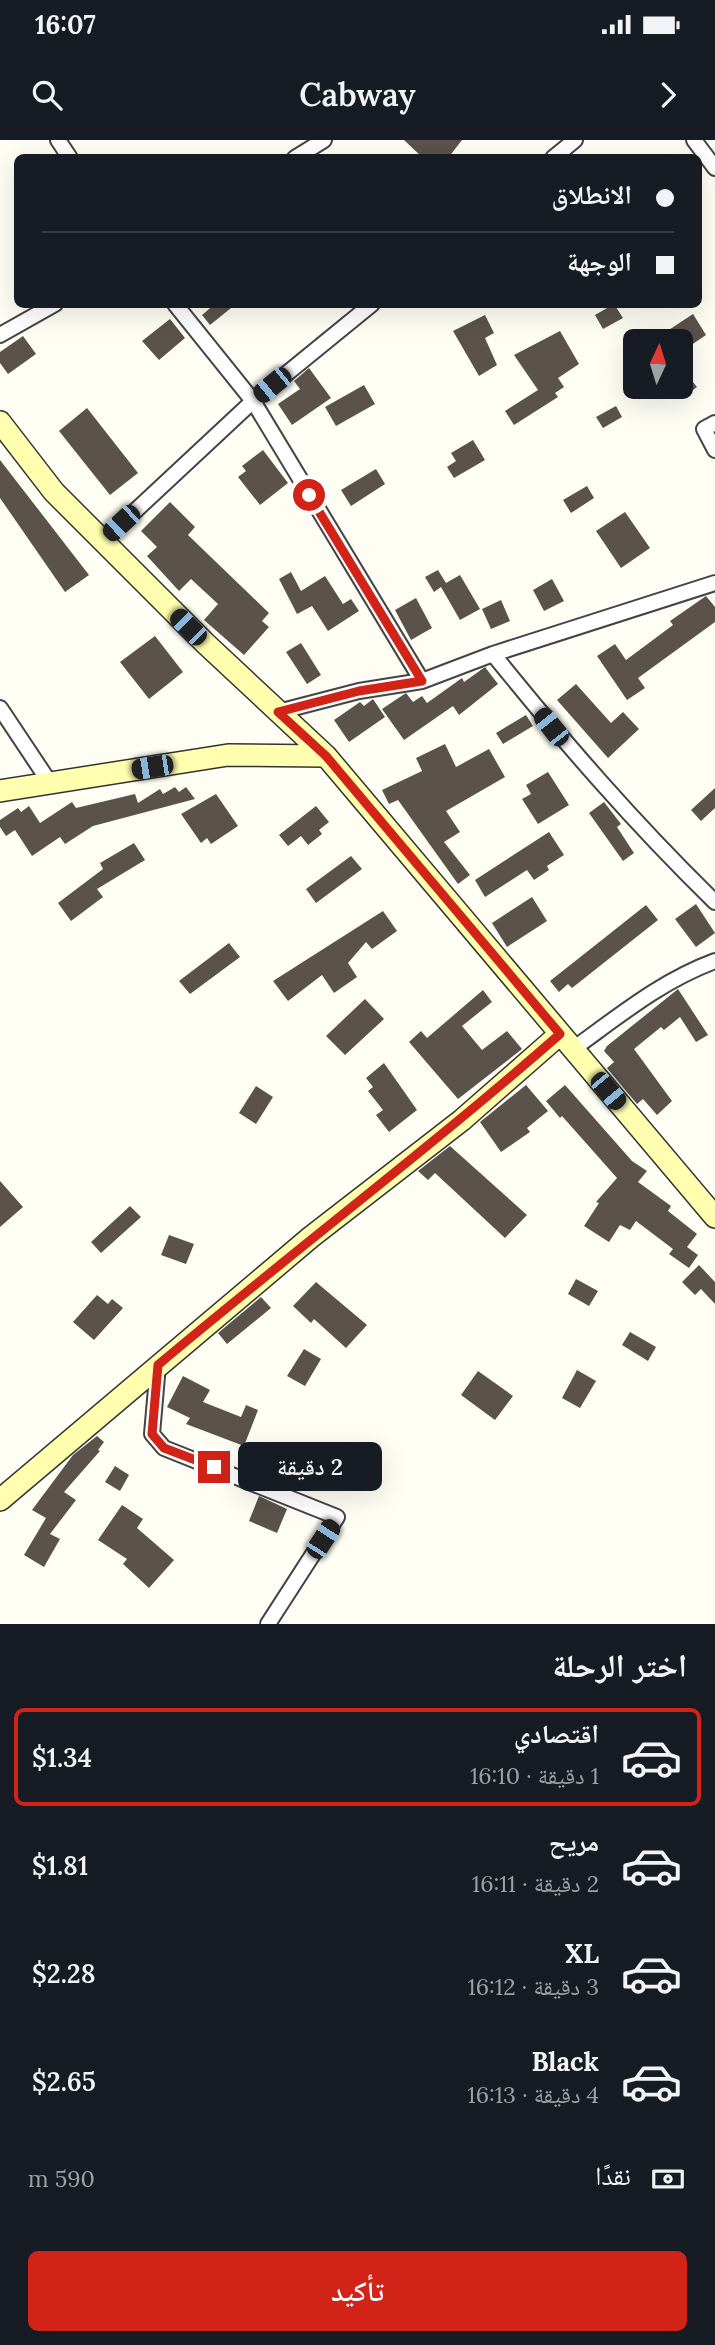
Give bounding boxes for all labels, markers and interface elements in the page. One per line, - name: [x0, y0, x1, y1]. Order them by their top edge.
- text: 16:07: [35, 8, 96, 41]
- text: Cabway: [299, 74, 416, 115]
- icon: search: [28, 76, 66, 114]
- icon: forward: [649, 76, 687, 114]
- text: الانطلاق: [552, 178, 632, 211]
- text: الوجهة: [567, 245, 632, 278]
- north arrow: [623, 329, 693, 399]
- map controls: [623, 329, 693, 399]
- car: [250, 364, 295, 406]
- route start: [293, 479, 325, 511]
- car: [99, 501, 144, 545]
- car: [166, 605, 211, 649]
- car: [530, 704, 573, 750]
- car: [130, 753, 175, 781]
- car: [587, 1068, 630, 1114]
- callout: 2 دقيقة: [238, 1442, 382, 1492]
- route end: [198, 1451, 230, 1483]
- text: 2 دقيقة: [277, 1452, 343, 1481]
- car: [303, 1516, 344, 1562]
- text: اختر الرحلة: [552, 1645, 687, 1686]
- text: اقتصادي: [514, 1717, 599, 1750]
- icon: car: [620, 1726, 683, 1789]
- text: $1.34: [32, 1741, 92, 1774]
- text: 1 دقيقة · 16:10: [470, 1761, 599, 1790]
- text: مريح: [549, 1825, 599, 1858]
- icon: car: [620, 1834, 683, 1897]
- text: $1.81: [32, 1849, 88, 1882]
- text: 2 دقيقة · 16:11: [472, 1869, 599, 1898]
- text: XL: [565, 1937, 599, 1970]
- icon: car: [620, 1942, 683, 2005]
- text: $2.28: [32, 1957, 96, 1990]
- text: 3 دقيقة · 16:12: [467, 1972, 599, 2001]
- text: Black: [531, 2045, 599, 2078]
- icon: car: [620, 2050, 683, 2113]
- text: $2.65: [32, 2065, 96, 2098]
- text: 4 دقيقة · 16:13: [467, 2080, 599, 2109]
- text: نقدًا: [595, 2159, 631, 2192]
- icon: cash: [649, 2160, 687, 2198]
- text: 590 m: [28, 2164, 95, 2193]
- button: تأكيد: [28, 2251, 687, 2331]

